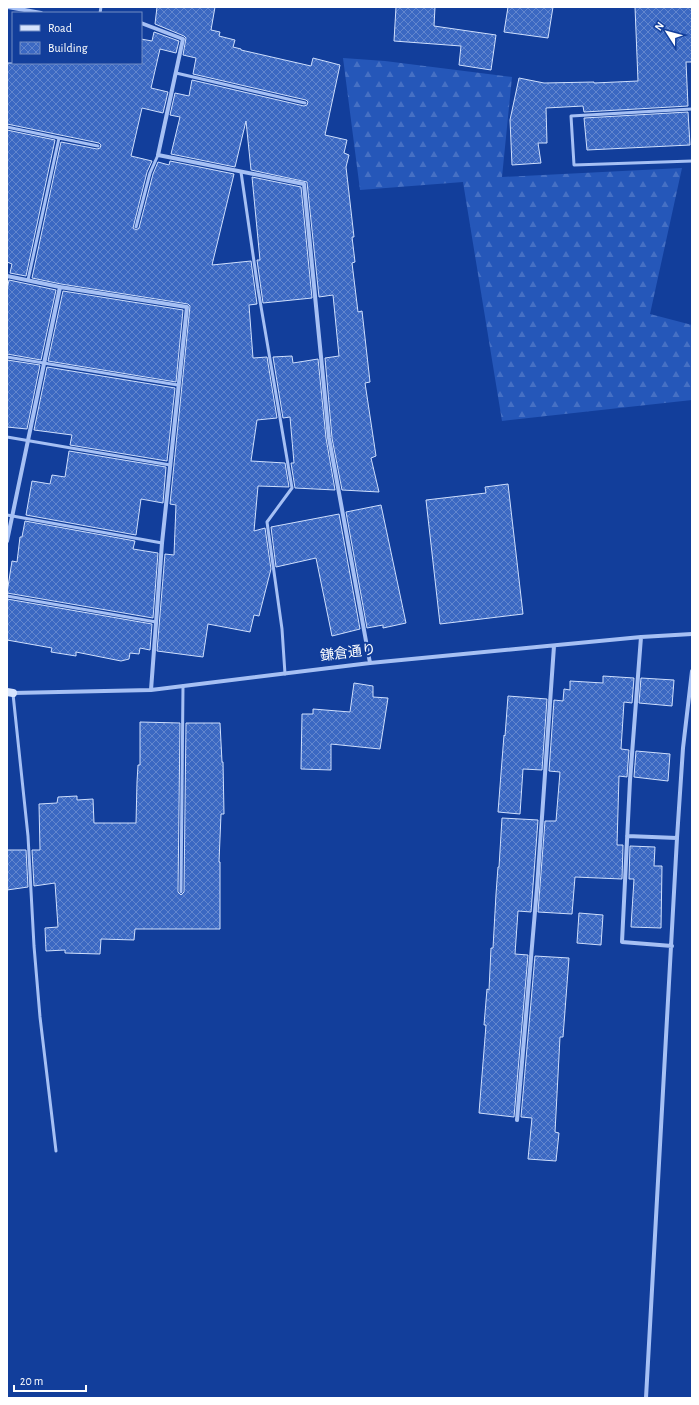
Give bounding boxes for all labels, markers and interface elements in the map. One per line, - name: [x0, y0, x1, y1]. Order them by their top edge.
- legend: [12, 12, 142, 64]
- north arrow: [647, 12, 687, 52]
- text: N: [653, 20, 666, 33]
- text: Road: [48, 22, 72, 34]
- text: Building: [48, 42, 88, 54]
- street label: 鎌倉通り: [319, 641, 377, 663]
- scale bar: [14, 1367, 86, 1393]
- text: 20 m: [20, 1375, 43, 1387]

